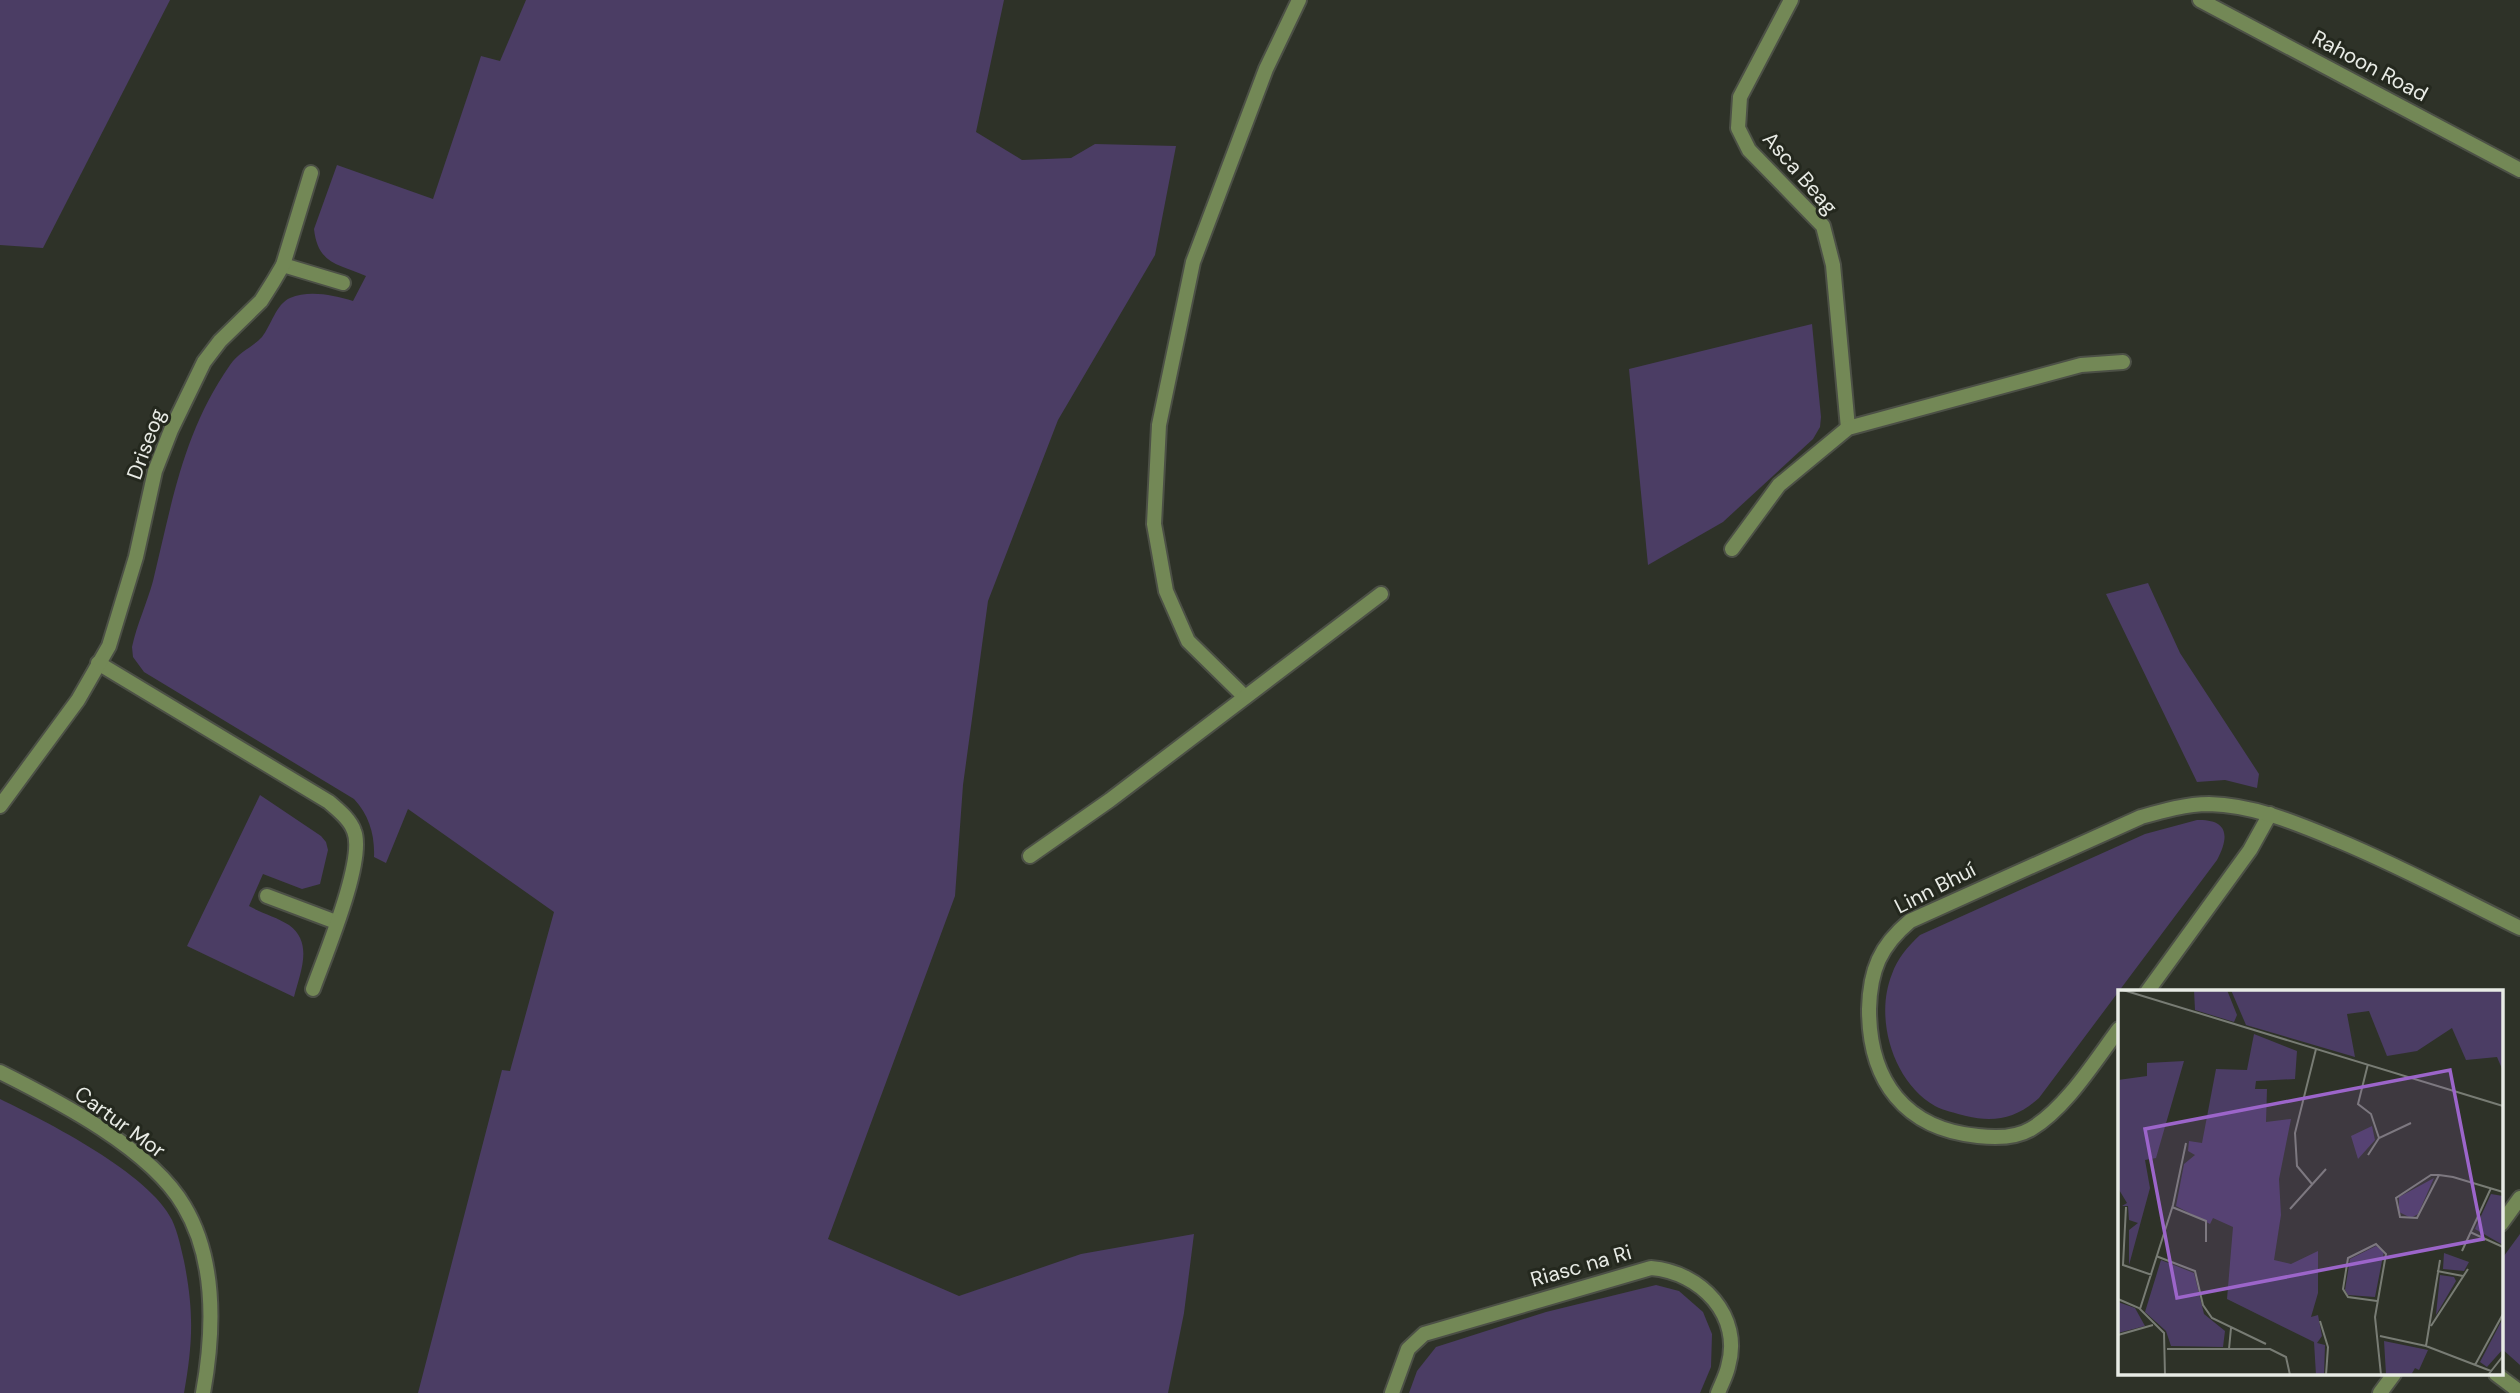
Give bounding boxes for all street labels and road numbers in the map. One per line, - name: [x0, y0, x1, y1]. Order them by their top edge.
- street label: Rahoon Road: [2307, 24, 2433, 108]
- street label: Asca Beag: [1756, 126, 1844, 221]
- street label: Driseog: [120, 404, 172, 483]
- street label: Linn Bhuí: [1890, 856, 1981, 920]
- street label: Cartur Mor: [69, 1080, 171, 1165]
- street label: Riasc na Ri: [1527, 1238, 1635, 1294]

